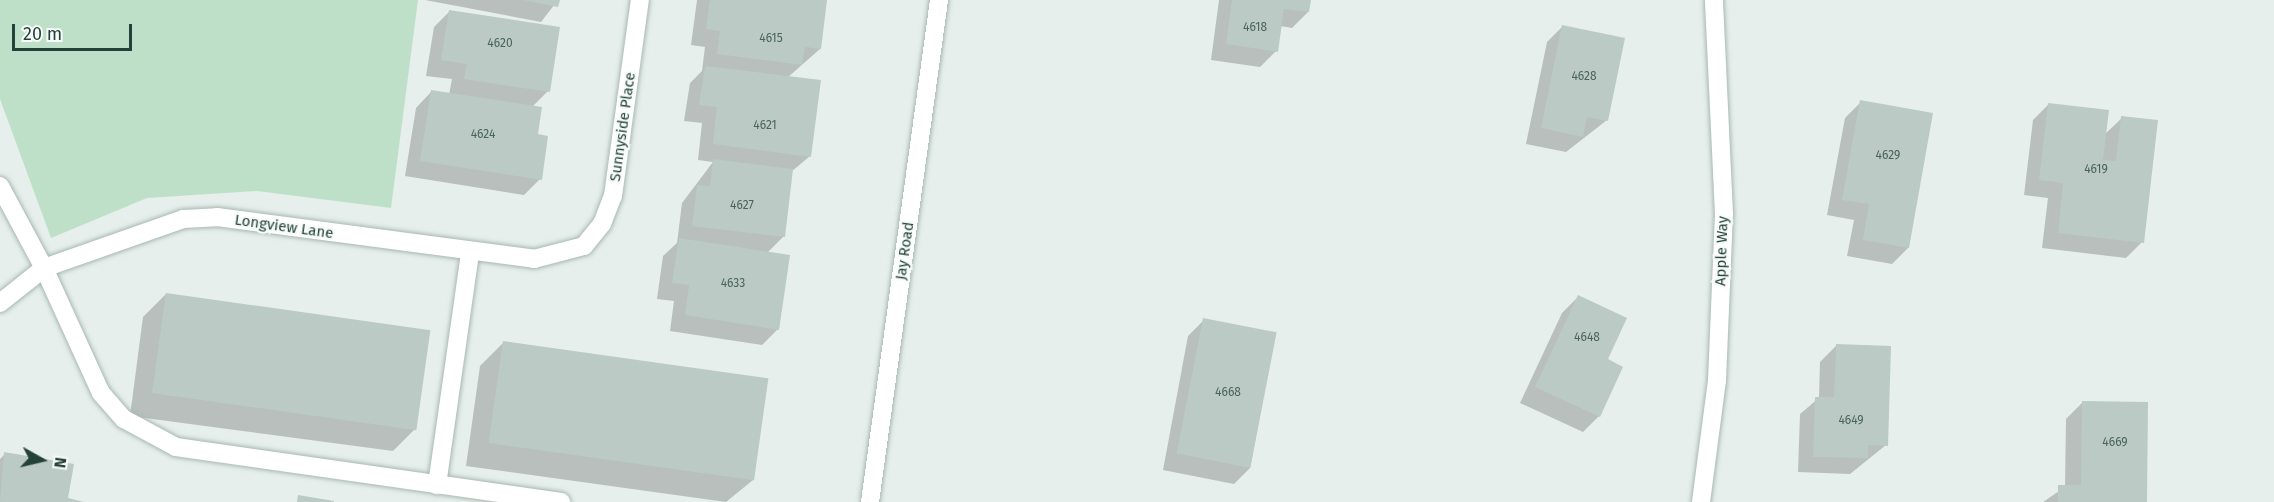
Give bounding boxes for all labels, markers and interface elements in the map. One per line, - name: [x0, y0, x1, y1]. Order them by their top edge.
- scale bar: [15, 12, 135, 50]
- house number: 4618: [1243, 21, 1267, 35]
- text: 20 m: [23, 23, 62, 45]
- house number: 4615: [759, 32, 783, 46]
- house number: 4620: [487, 37, 513, 51]
- house number: 4628: [1571, 70, 1597, 84]
- street label: Sunnyside Place: [606, 71, 640, 183]
- house number: 4621: [753, 119, 777, 133]
- house number: 4624: [471, 128, 495, 142]
- house number: 4629: [1876, 149, 1900, 163]
- house number: 4619: [2084, 163, 2108, 177]
- house number: 4627: [730, 199, 754, 213]
- street label: Longview Lane: [234, 211, 334, 243]
- street label: Apple Way: [1712, 216, 1732, 286]
- street label: Jay Road: [892, 221, 918, 281]
- house number: 4633: [721, 277, 745, 291]
- house number: 4648: [1574, 331, 1600, 345]
- house number: 4668: [1215, 386, 1241, 400]
- house number: 4649: [1838, 414, 1864, 428]
- north arrow: [12, 430, 72, 490]
- house number: 4669: [2102, 436, 2128, 450]
- text: N: [50, 456, 70, 469]

